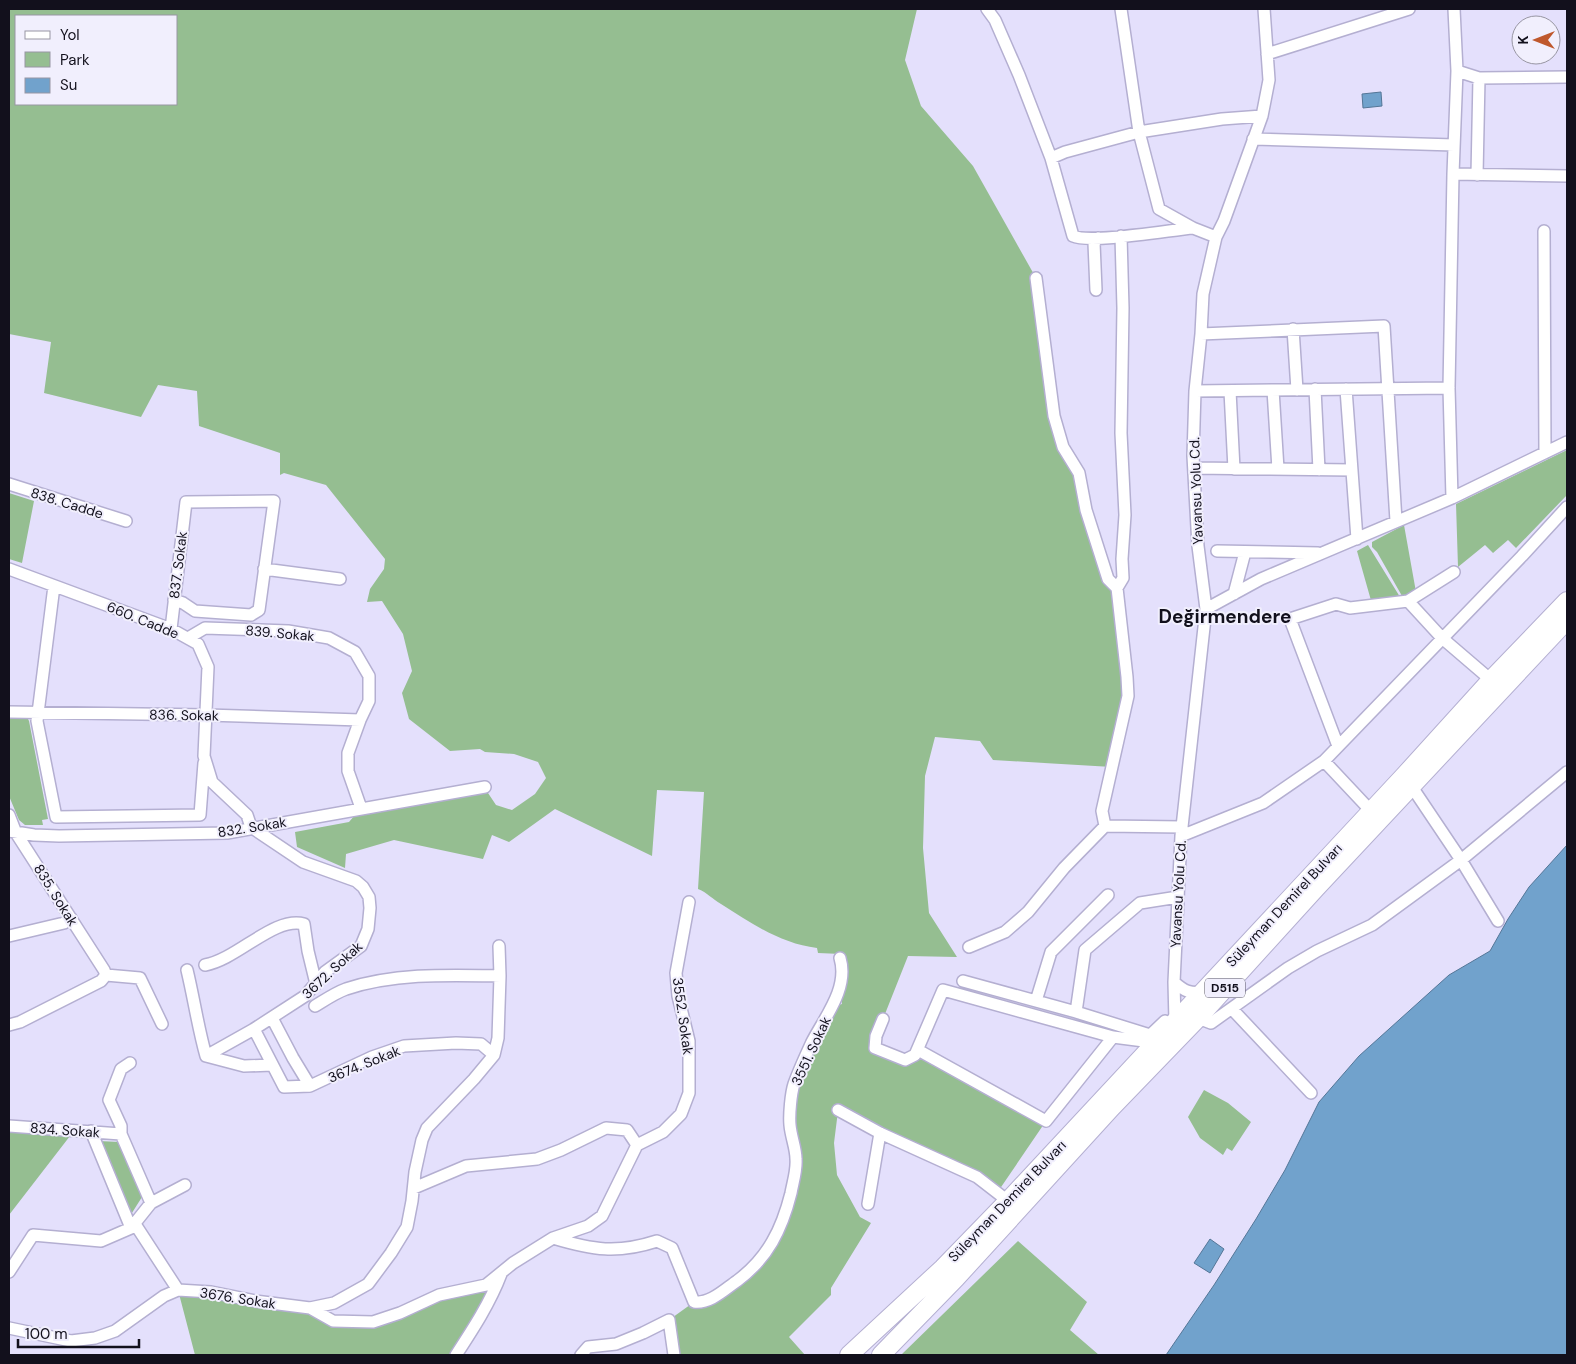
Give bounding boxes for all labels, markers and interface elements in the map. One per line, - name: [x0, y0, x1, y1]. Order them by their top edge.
- legend: [15, 15, 178, 105]
- north arrow: [1511, 15, 1561, 65]
- text: Yol: [60, 25, 80, 45]
- text: K: [1514, 35, 1532, 45]
- text: Park: [60, 50, 90, 70]
- text: Su: [60, 75, 77, 95]
- street label: Yavansu Yolu Cd.: [1185, 437, 1207, 545]
- street label: 838. Cadde: [29, 483, 106, 523]
- street label: 837. Sokak: [165, 530, 191, 600]
- street label: 660. Cadde: [104, 597, 182, 643]
- district label: Değirmendere: [1159, 604, 1291, 629]
- street label: 839. Sokak: [245, 621, 315, 645]
- street label: 836. Sokak: [149, 705, 219, 725]
- street label: 832. Sokak: [216, 813, 288, 841]
- street label: Yavansu Yolu Cd.: [1166, 840, 1190, 948]
- street label: Süleyman Demirel Bulvarı: [1222, 840, 1346, 970]
- street label: 835. Sokak: [30, 861, 82, 929]
- street label: 3672. Sokak: [298, 937, 366, 1003]
- street label: 3552. Sokak: [669, 976, 697, 1056]
- road number: D515: [1205, 978, 1245, 998]
- street label: 3551. Sokak: [787, 1014, 835, 1088]
- street label: 3674. Sokak: [325, 1041, 403, 1087]
- street label: 834. Sokak: [30, 1119, 100, 1141]
- street label: Süleyman Demirel Bulvarı: [944, 1136, 1070, 1266]
- street label: 3676. Sokak: [199, 1283, 277, 1313]
- scale bar: [18, 1316, 139, 1348]
- text: 100 m: [25, 1324, 68, 1344]

